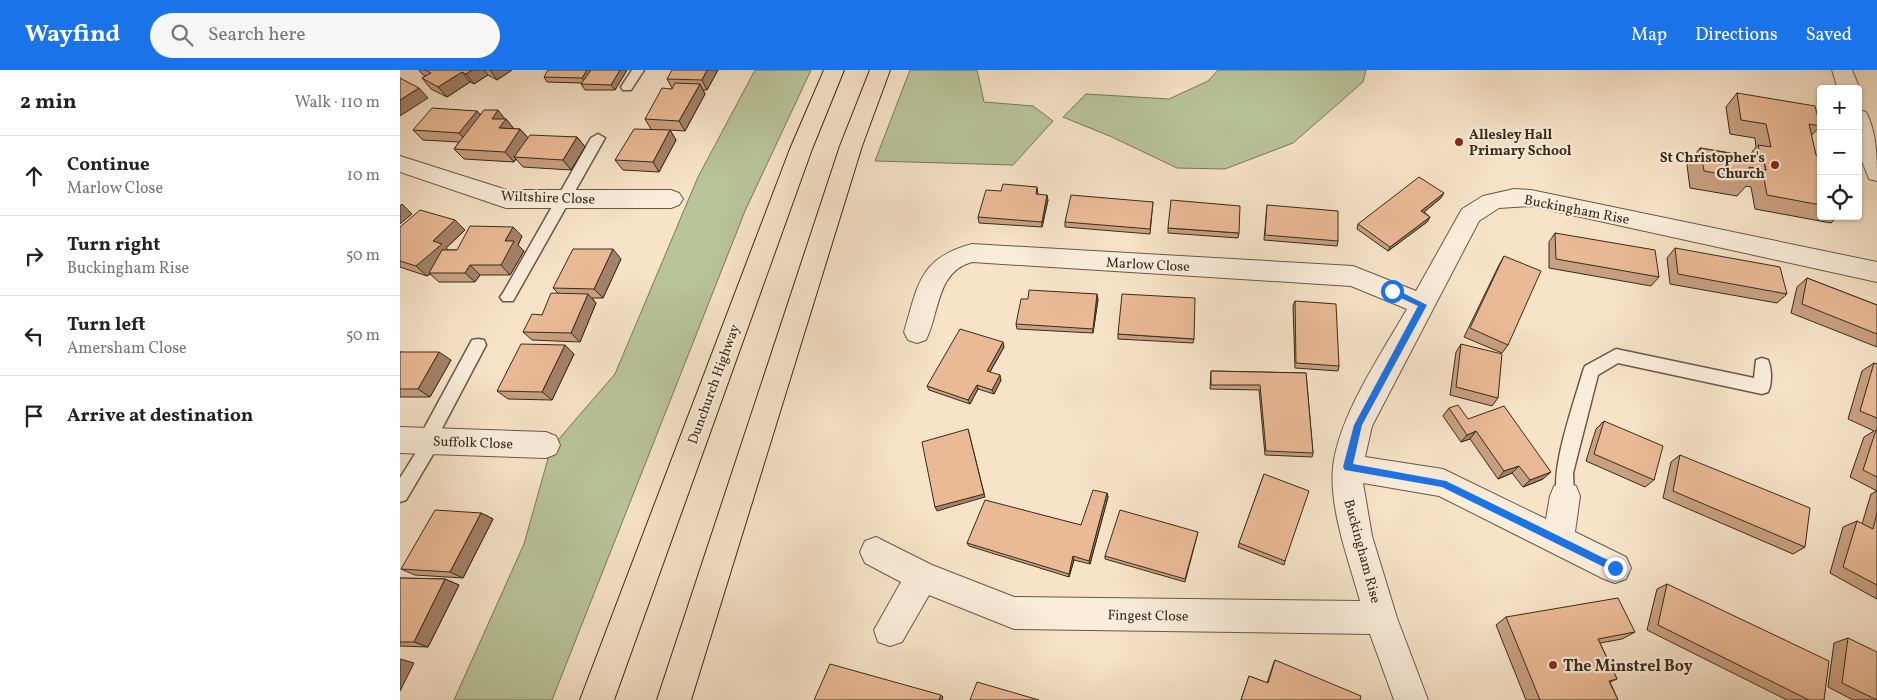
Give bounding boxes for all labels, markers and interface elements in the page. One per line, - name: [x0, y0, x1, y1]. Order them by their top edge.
- search box: [150, 13, 500, 58]
- text: Wayfind: [25, 18, 120, 52]
- icon: search: [168, 21, 196, 49]
- text: Search here: [208, 22, 305, 48]
- text: Map: [1631, 23, 1667, 48]
- text: Directions: [1695, 23, 1778, 48]
- text: Saved: [1806, 23, 1852, 48]
- map controls: [1817, 85, 1862, 220]
- button: +: [1817, 85, 1862, 130]
- text: 2 min: [20, 88, 77, 117]
- text: Walk · 110 m: [295, 92, 380, 114]
- place label: Allesley Hall Primary School: [1469, 126, 1572, 161]
- button: −: [1817, 130, 1862, 175]
- marker: Allesley Hall Primary School: [1453, 136, 1465, 148]
- place label: St Christopher's Church: [1660, 149, 1765, 184]
- text: Continue: [67, 152, 150, 178]
- marker: St Christopher's Church: [1769, 159, 1781, 171]
- icon: ahead: [20, 162, 48, 190]
- text: 10 m: [347, 165, 380, 187]
- button: locate: [1817, 175, 1862, 220]
- text: Marlow Close: [67, 178, 163, 200]
- street label: Wiltshire Close: [501, 187, 596, 210]
- street label: Buckingham Rise: [1522, 191, 1631, 230]
- text: Turn right: [67, 232, 160, 258]
- icon: right: [20, 242, 48, 270]
- text: 50 m: [346, 245, 380, 267]
- street label: Marlow Close: [1105, 254, 1191, 277]
- text: Buckingham Rise: [67, 258, 189, 280]
- route start: [1381, 280, 1404, 303]
- text: Turn left: [67, 312, 146, 338]
- icon: left: [20, 322, 48, 350]
- street label: Dunchurch Highway: [684, 322, 745, 447]
- text: 50 m: [346, 325, 380, 347]
- text: Amersham Close: [67, 338, 187, 360]
- icon: arrive: [20, 402, 48, 430]
- text: Arrive at destination: [67, 403, 253, 429]
- street label: Suffolk Close: [433, 433, 514, 454]
- street label: Buckingham Rise: [1339, 497, 1385, 606]
- route end: [1604, 557, 1627, 580]
- street label: Fingest Close: [1107, 606, 1189, 627]
- place label: The Minstrel Boy: [1563, 656, 1693, 678]
- marker: The Minstrel Boy: [1547, 659, 1559, 671]

